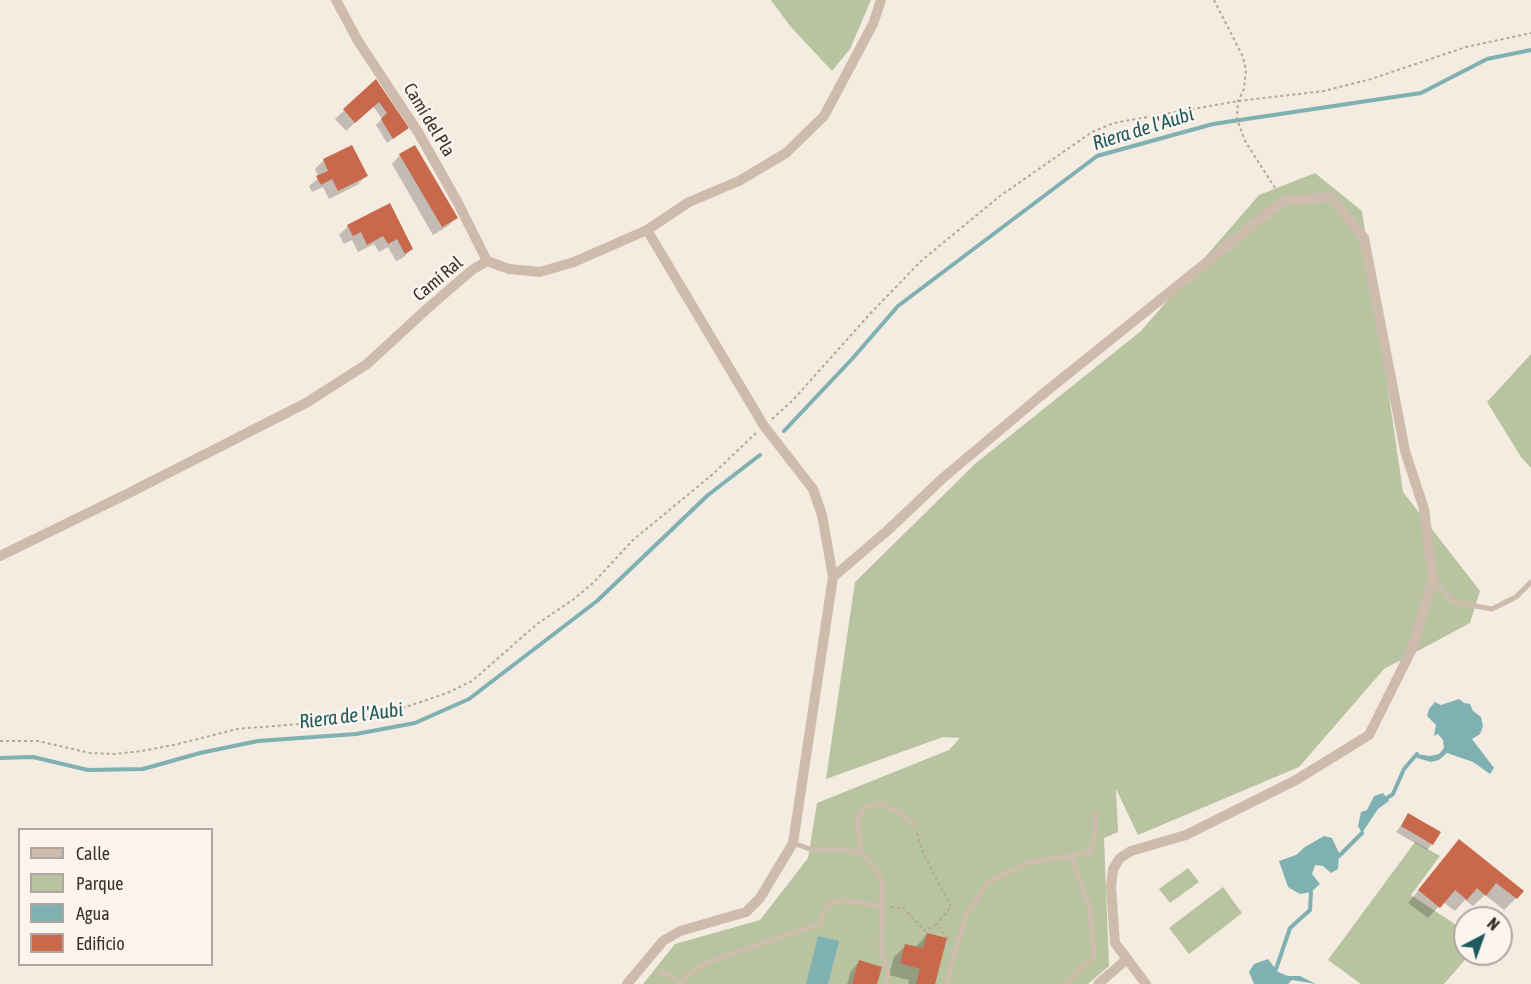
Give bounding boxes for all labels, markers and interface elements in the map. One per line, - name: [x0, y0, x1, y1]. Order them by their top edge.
- street label: Camí del Pla: [399, 79, 459, 161]
- water label: Riera de l'Aubi: [1090, 102, 1196, 156]
- street label: Camí Ral: [409, 252, 467, 306]
- water label: Riera de l'Aubi: [298, 698, 404, 734]
- legend: [18, 828, 213, 966]
- text: Calle: [76, 843, 110, 864]
- text: Parque: [76, 873, 124, 894]
- text: Agua: [76, 903, 110, 924]
- north arrow: [1453, 906, 1513, 966]
- text: N: [1484, 914, 1503, 934]
- text: Edificio: [76, 933, 125, 954]

